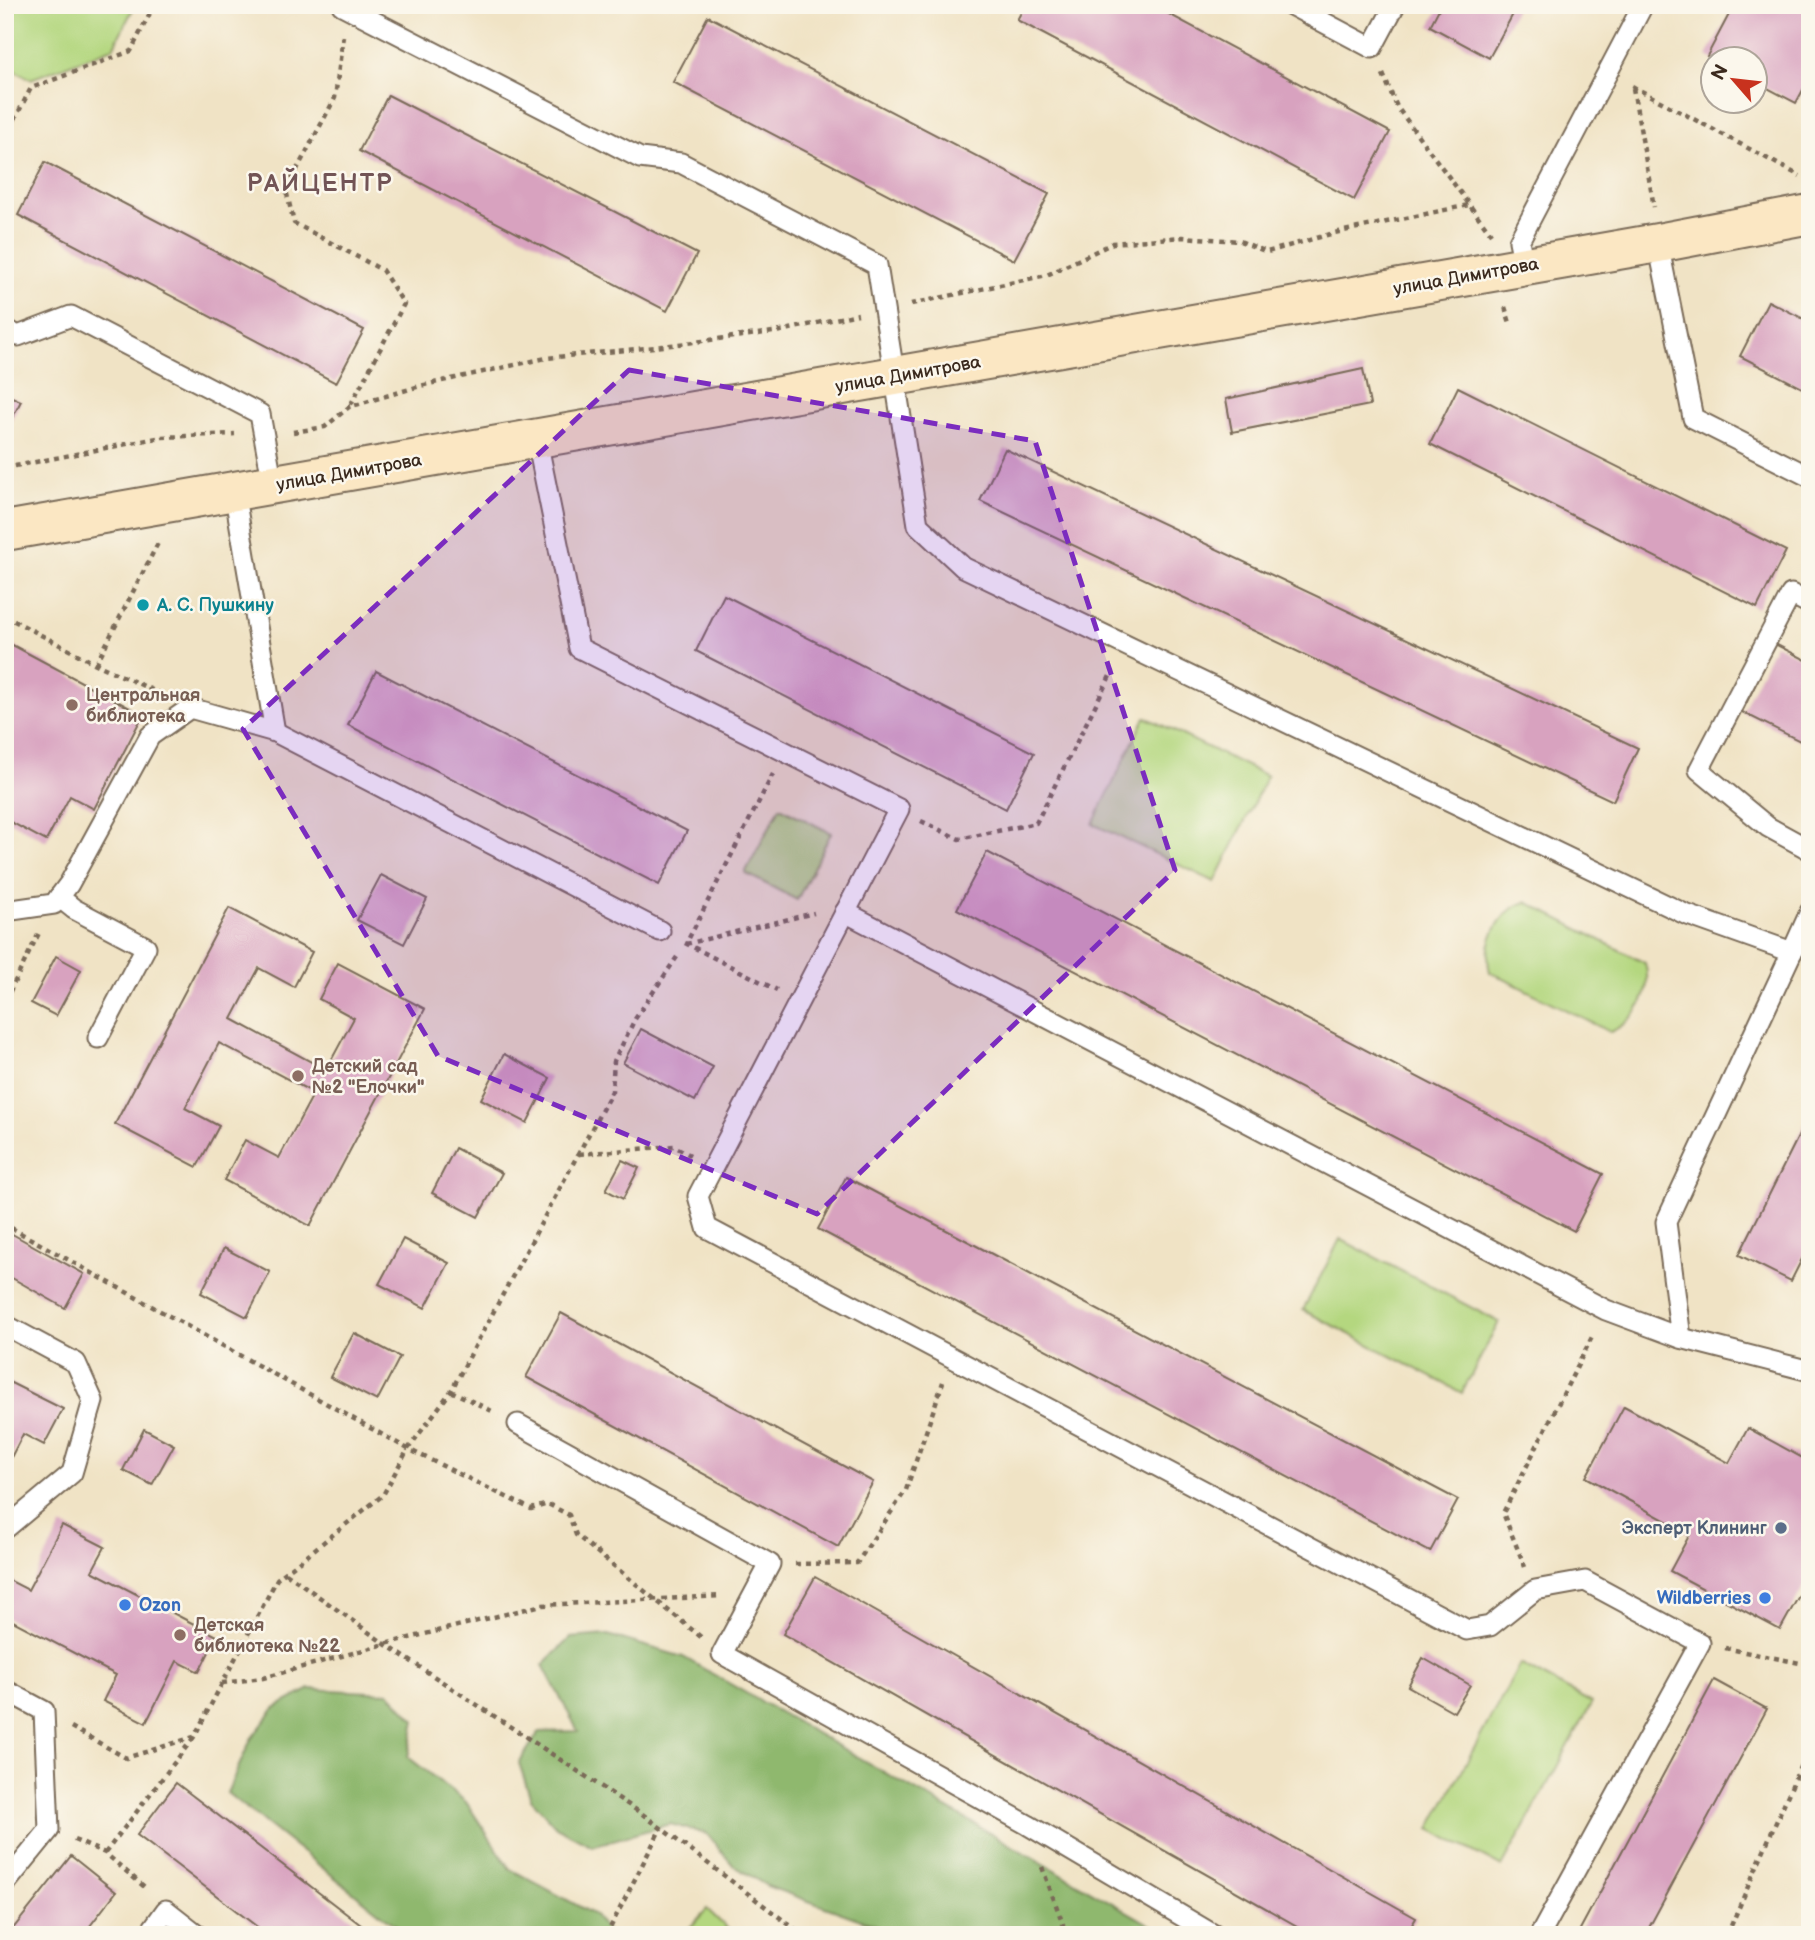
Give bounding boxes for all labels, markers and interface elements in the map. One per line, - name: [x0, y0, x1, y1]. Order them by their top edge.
- north arrow: [1700, 46, 1770, 116]
- text: N: [1707, 61, 1734, 84]
- district label: РАЙЦЕНТР: [247, 167, 393, 198]
- street label: улица Димитрова: [1392, 253, 1541, 300]
- street label: улица Димитрова: [834, 351, 983, 398]
- street label: улица Димитрова: [275, 449, 424, 496]
- place label: А. С. Пушкину: [156, 595, 274, 616]
- marker: А. С. Пушкину: [135, 597, 151, 613]
- place label: Центральная библиотека: [86, 685, 200, 727]
- marker: Центральная библиотека: [64, 697, 80, 713]
- place label: Детский сад №2 "Елочки": [312, 1056, 425, 1098]
- marker: Детский сад №2 "Елочки": [290, 1068, 306, 1084]
- place label: Эксперт Клининг: [1622, 1518, 1767, 1539]
- marker: Эксперт Клининг: [1773, 1520, 1789, 1536]
- place label: Wildberries: [1657, 1588, 1751, 1609]
- marker: Wildberries: [1757, 1590, 1773, 1606]
- place label: Ozon: [139, 1595, 181, 1616]
- marker: Ozon: [117, 1597, 133, 1613]
- place label: Детская библиотека №22: [194, 1615, 340, 1657]
- marker: Детская библиотека №22: [172, 1627, 188, 1643]

